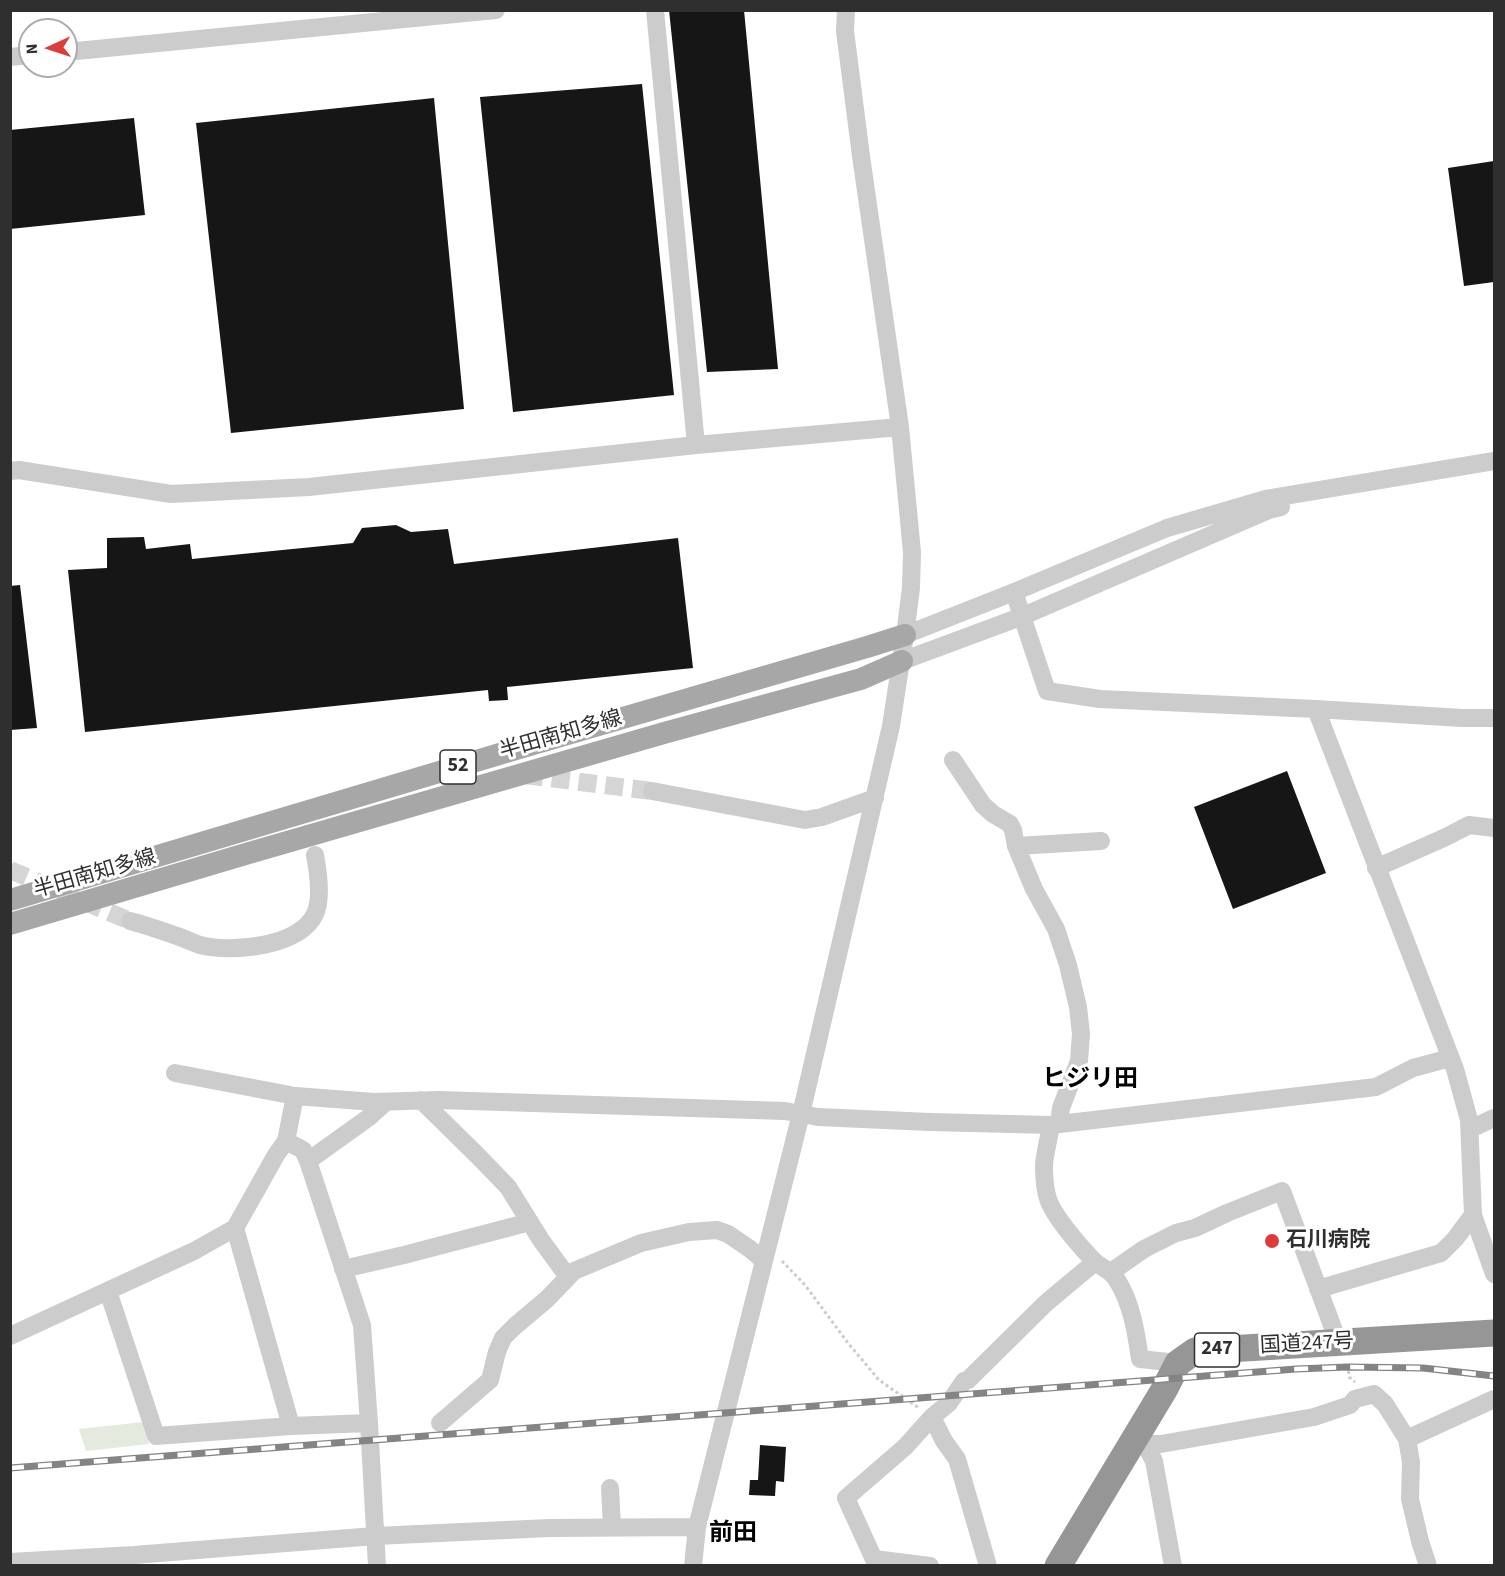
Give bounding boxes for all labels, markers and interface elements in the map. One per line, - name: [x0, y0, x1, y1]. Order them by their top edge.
- north arrow: [18, 18, 78, 78]
- text: N: [21, 43, 43, 55]
- street label: 半田南知多線: [497, 707, 625, 765]
- road number: 52: [440, 750, 476, 784]
- street label: 半田南知多線: [31, 846, 159, 904]
- district label: ヒジリ田: [1042, 1067, 1138, 1095]
- place label: 石川病院: [1286, 1228, 1370, 1254]
- marker: 石川病院: [1263, 1232, 1281, 1250]
- street label: 国道247号: [1259, 1330, 1355, 1360]
- road number: 247: [1194, 1333, 1240, 1367]
- district label: 前田: [709, 1521, 757, 1549]

